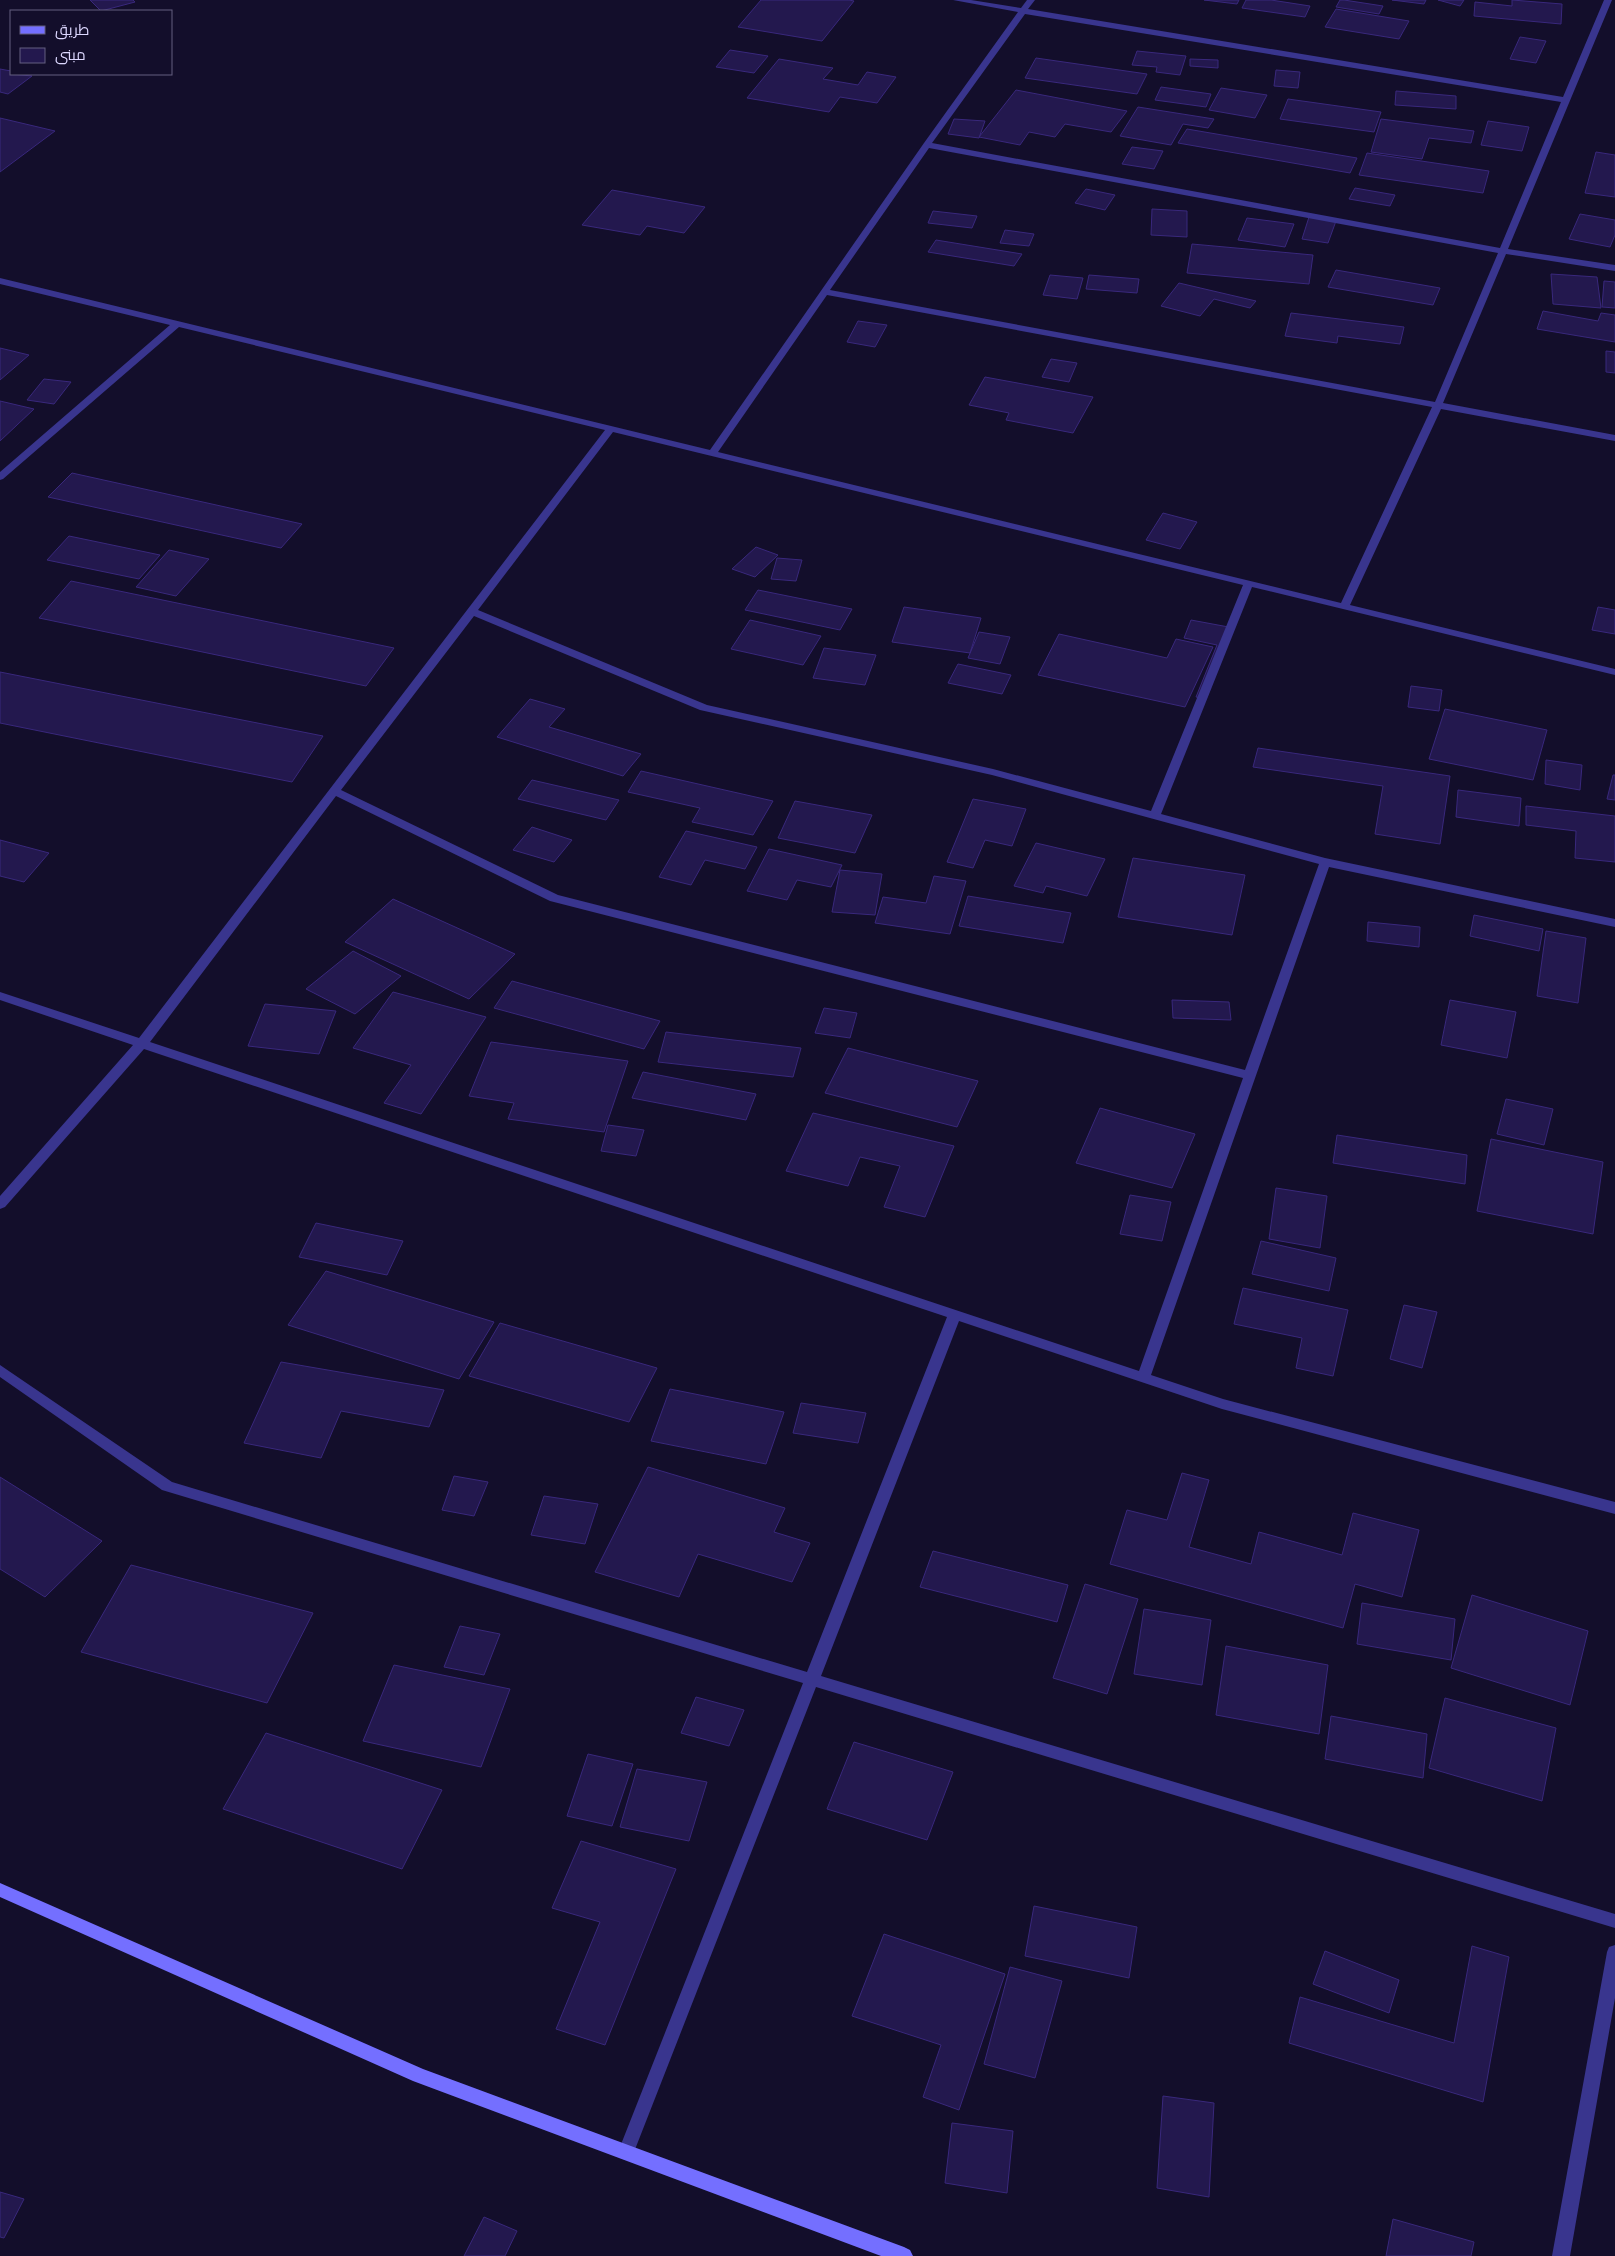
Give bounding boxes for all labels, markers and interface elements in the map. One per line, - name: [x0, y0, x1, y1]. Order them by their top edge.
- legend: [10, 10, 172, 75]
- text: طريق: [55, 18, 89, 41]
- text: مبنى: [55, 43, 86, 66]

